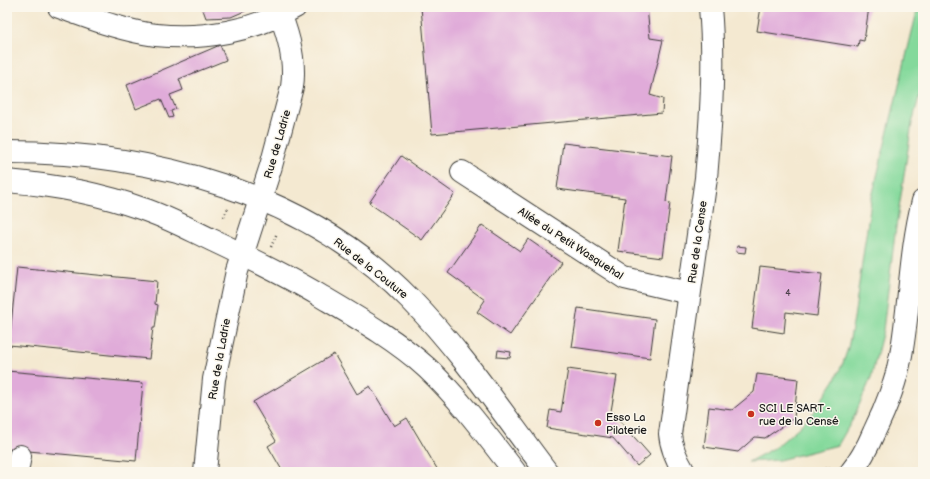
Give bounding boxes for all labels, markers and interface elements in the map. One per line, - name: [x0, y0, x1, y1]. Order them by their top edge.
- street label: Rue de Ladrie: [261, 108, 294, 180]
- street label: Rue de la Cense: [685, 199, 710, 284]
- street label: Allée du Petit Wasquehal: [516, 205, 626, 282]
- street label: Rue de la Couture: [331, 235, 411, 302]
- house number: 4: [785, 288, 791, 299]
- street label: Rue de la Ladrie: [206, 317, 233, 401]
- place label: SCI LE SART - rue de la Censé: [759, 402, 839, 428]
- marker: SCI LE SART - rue de la Censé: [746, 409, 756, 419]
- place label: Esso La Pilaterie: [606, 411, 647, 437]
- marker: Esso La Pilaterie: [593, 418, 603, 428]

